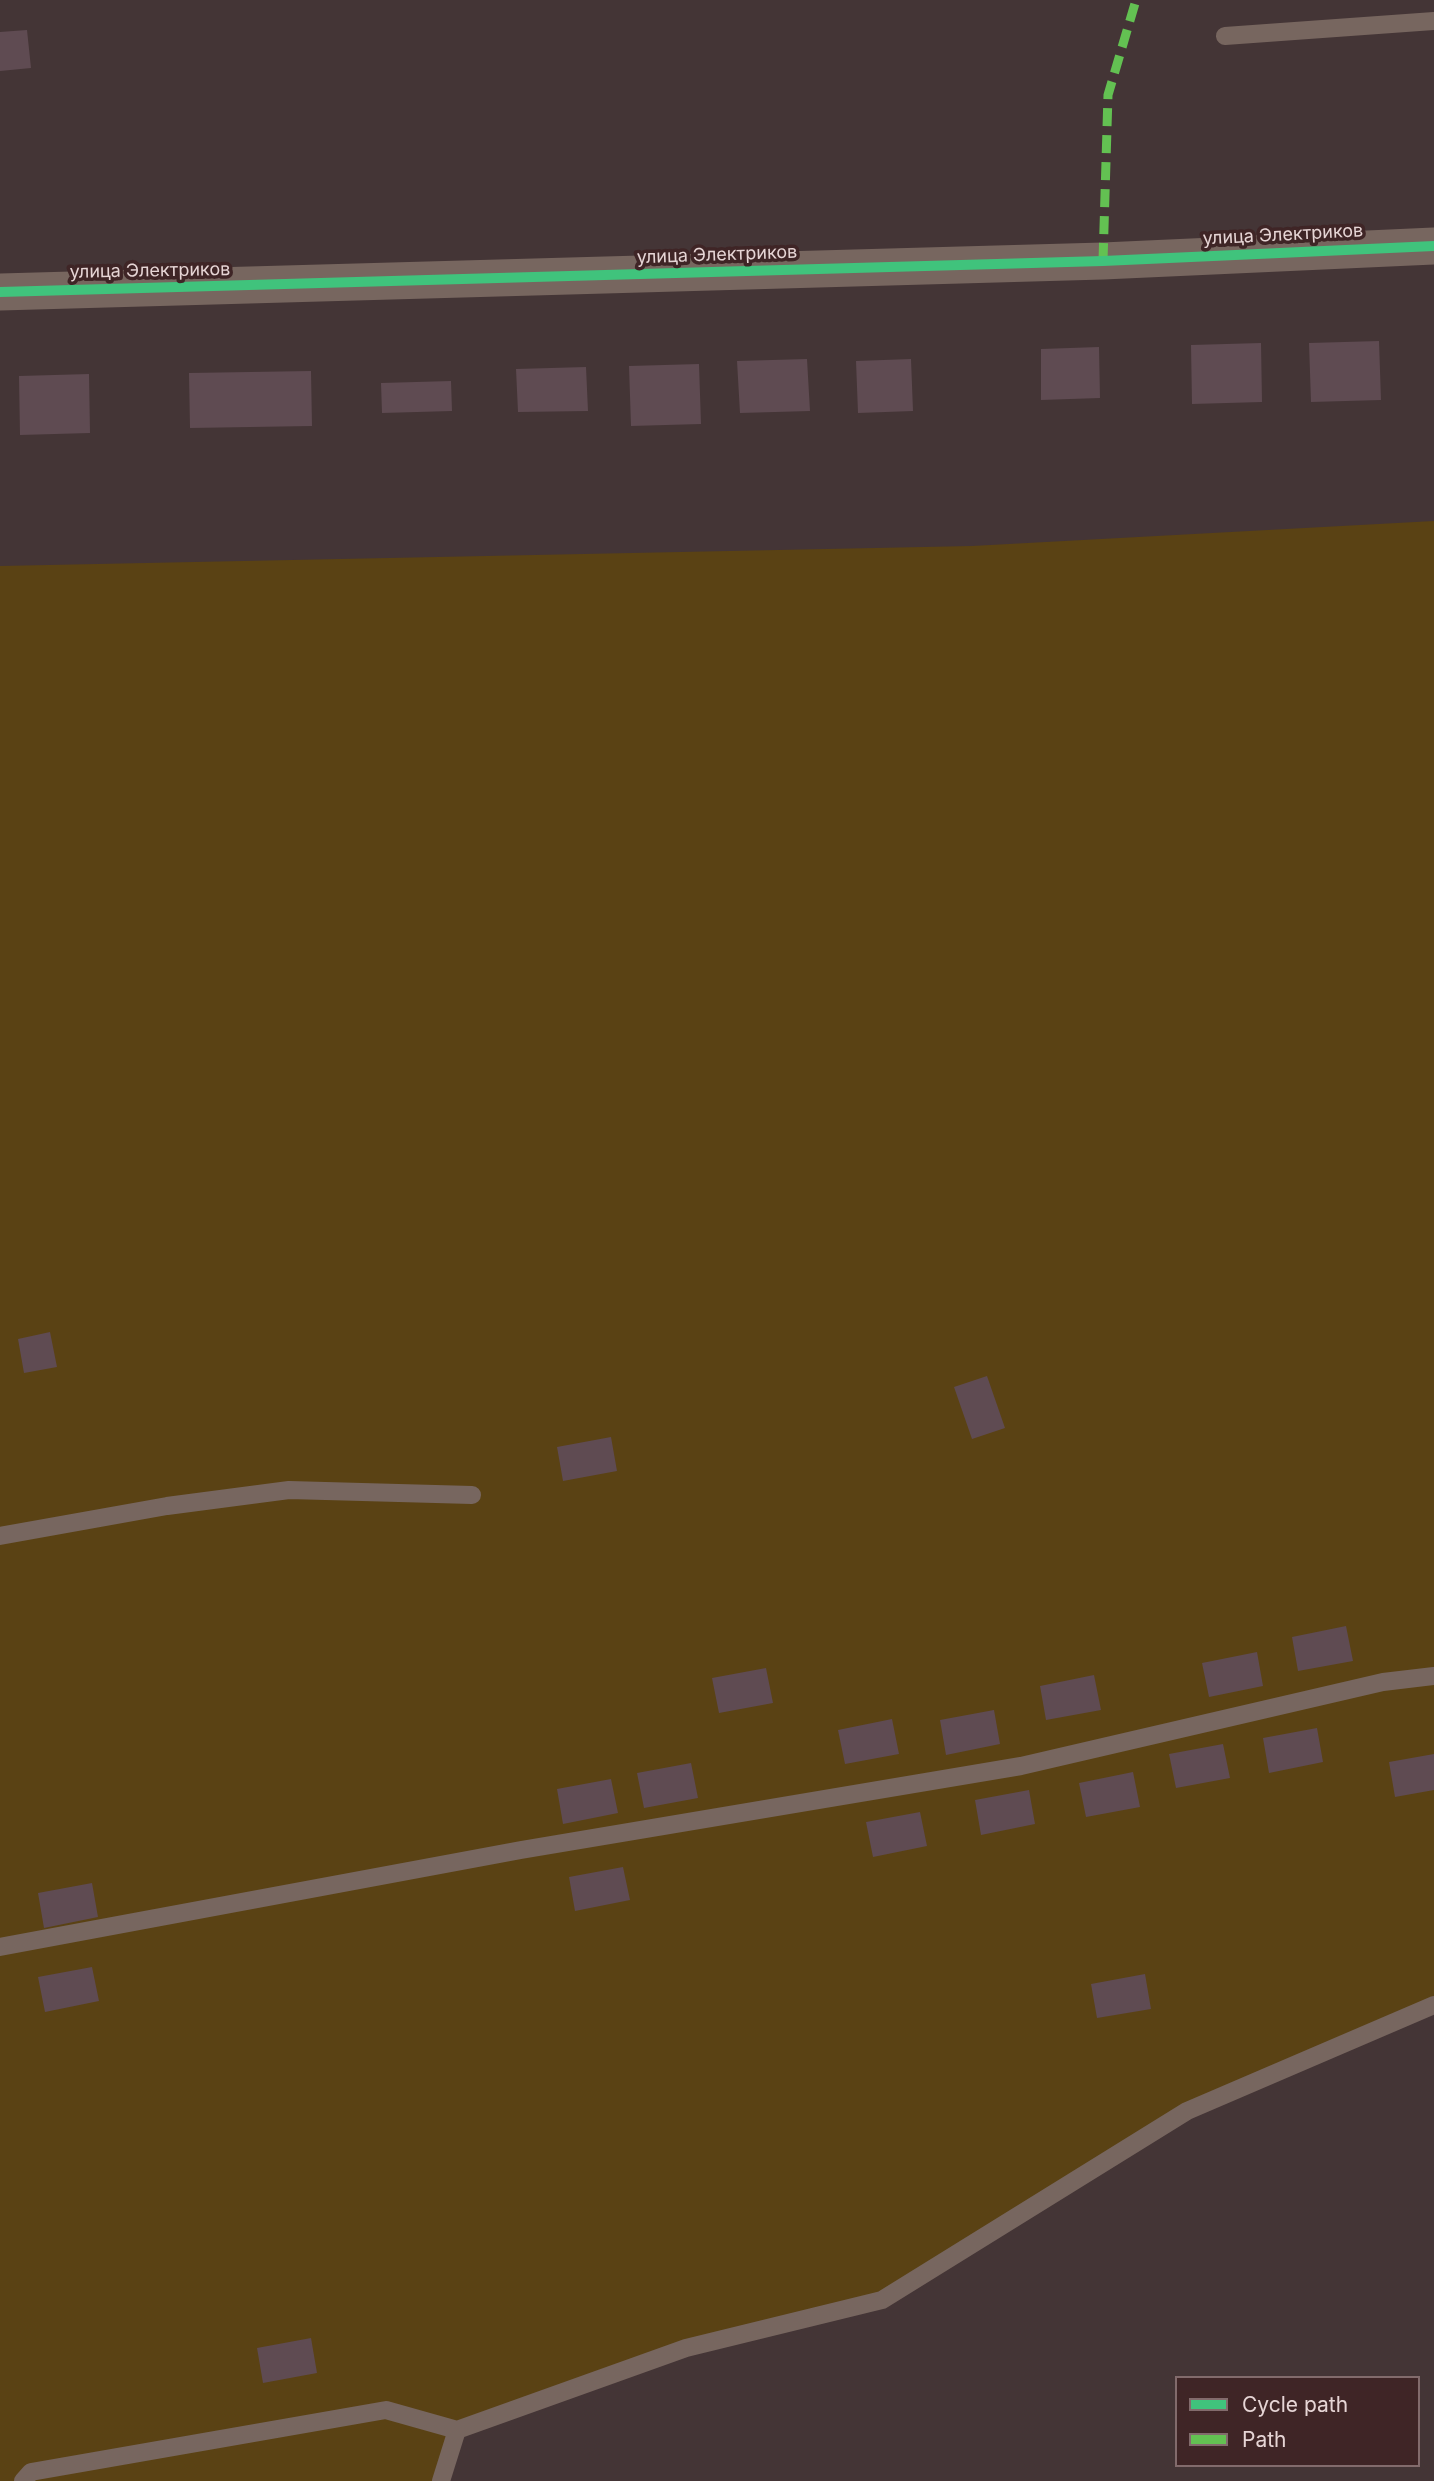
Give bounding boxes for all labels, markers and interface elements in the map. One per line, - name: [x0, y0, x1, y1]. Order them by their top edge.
- street label: улица Электриков: [1202, 220, 1364, 250]
- street label: улица Электриков: [636, 241, 798, 269]
- street label: улица Электриков: [70, 259, 230, 283]
- legend: [1175, 2376, 1420, 2467]
- text: Cycle path: [1242, 2392, 1348, 2417]
- text: Path: [1242, 2427, 1287, 2452]

